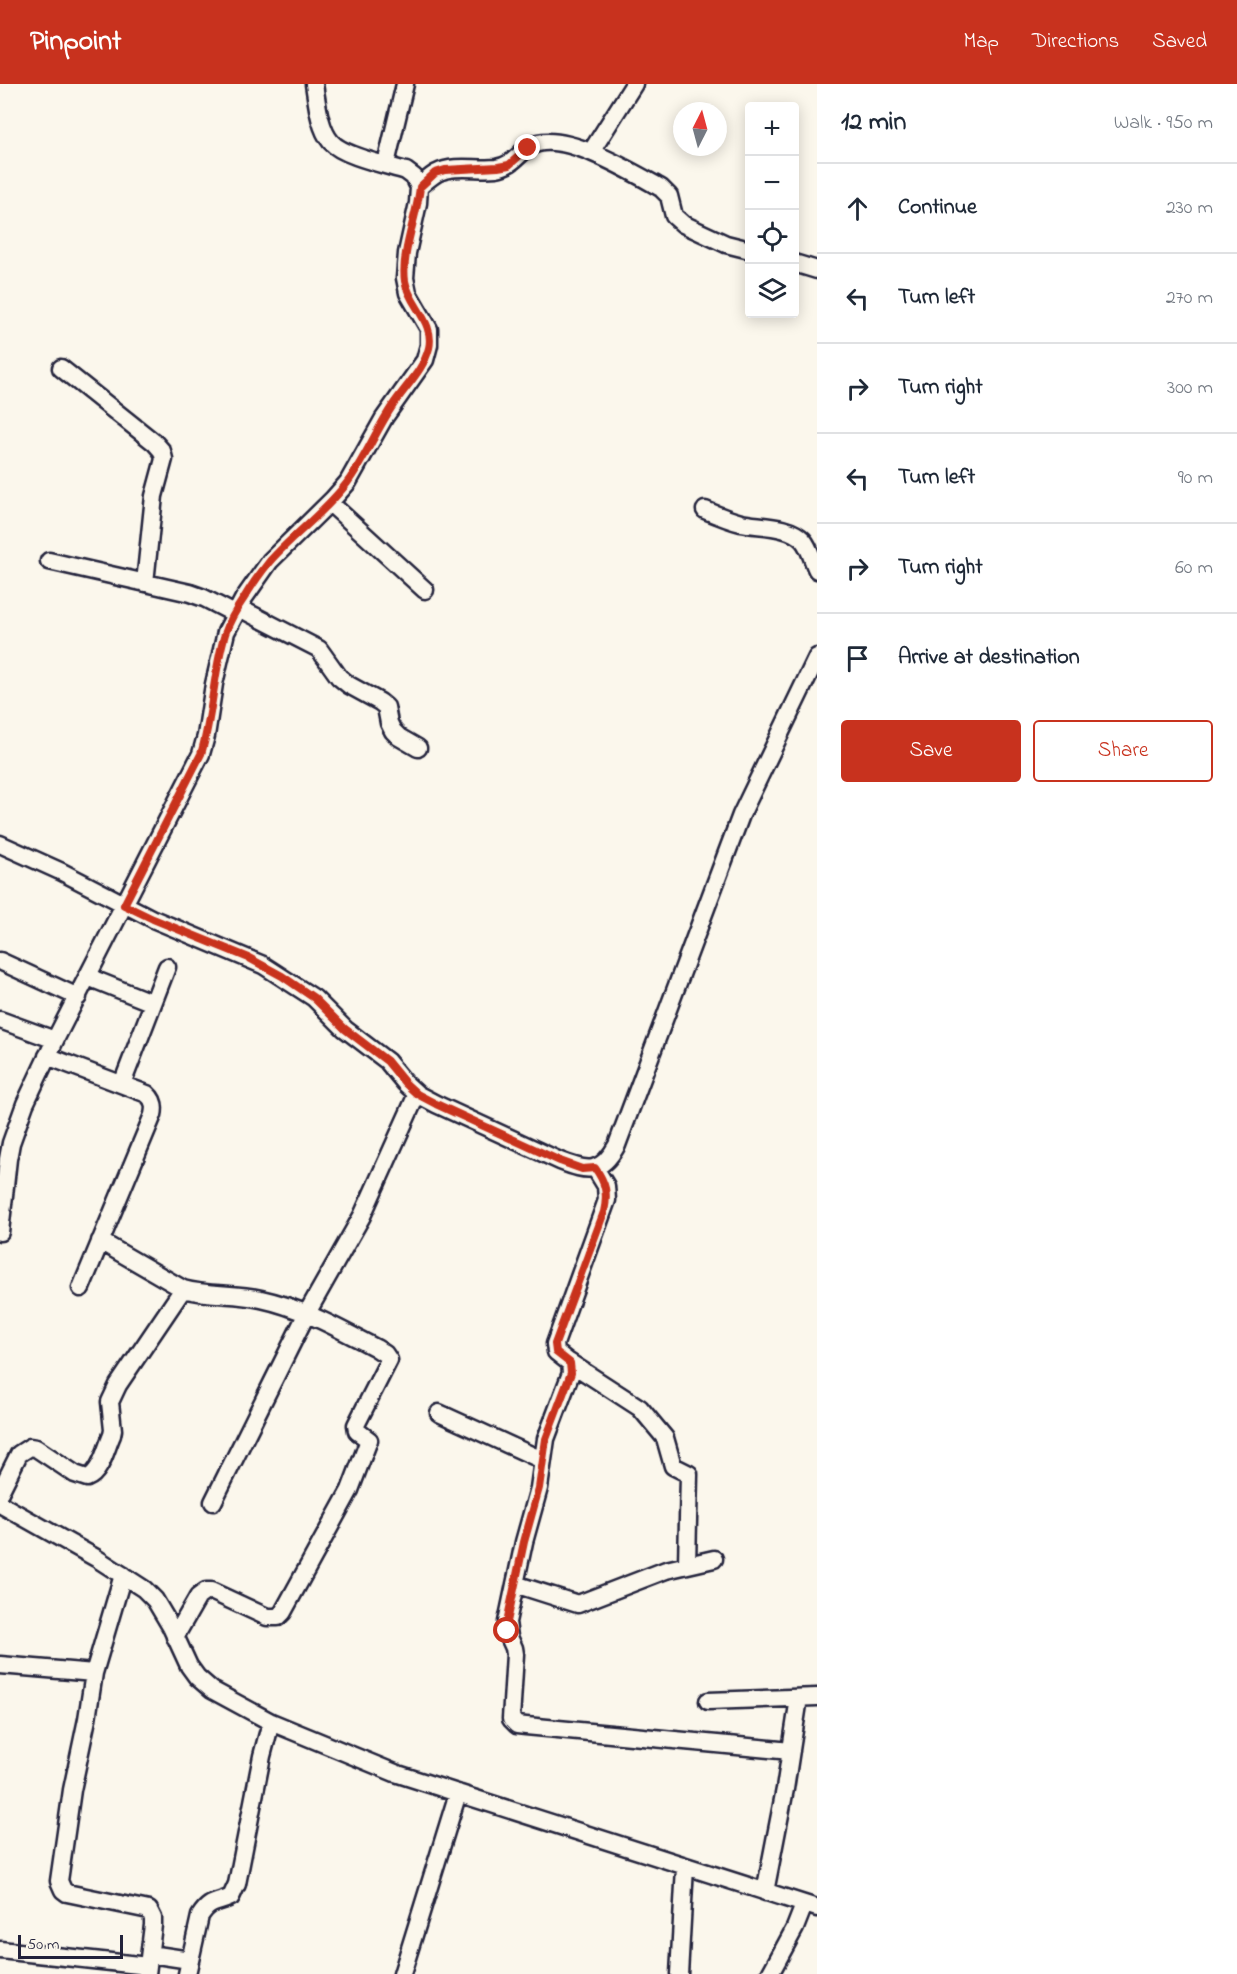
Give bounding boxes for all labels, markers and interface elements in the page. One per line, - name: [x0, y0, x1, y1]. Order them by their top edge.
- text: Pinpoint: [30, 22, 121, 63]
- text: Map: [963, 27, 999, 57]
- text: Directions: [1032, 27, 1119, 57]
- text: Saved: [1152, 27, 1207, 57]
- north arrow: [673, 102, 727, 156]
- map controls: [745, 102, 799, 318]
- button: +: [745, 102, 799, 156]
- text: 12 min: [841, 104, 906, 142]
- text: Walk · 950 m: [1114, 109, 1213, 138]
- route end: [514, 134, 540, 160]
- button: −: [745, 156, 799, 210]
- icon: ahead: [841, 192, 874, 225]
- text: Continue: [898, 192, 977, 224]
- text: 230 m: [1166, 194, 1213, 223]
- button: locate: [745, 210, 799, 264]
- button: layers: [745, 264, 799, 318]
- icon: left: [841, 282, 874, 315]
- text: Turn left: [898, 282, 975, 314]
- text: 270 m: [1166, 284, 1213, 313]
- icon: right: [841, 372, 874, 405]
- text: Turn right: [898, 372, 983, 404]
- text: 300 m: [1167, 374, 1213, 403]
- icon: left: [841, 462, 874, 495]
- text: Turn left: [898, 462, 975, 494]
- text: 90 m: [1178, 464, 1213, 493]
- icon: right: [841, 552, 874, 585]
- text: Turn right: [898, 552, 983, 584]
- text: 60 m: [1175, 554, 1213, 583]
- icon: arrive: [841, 642, 874, 675]
- text: Arrive at destination: [898, 642, 1080, 674]
- button: Save: [841, 720, 1021, 782]
- button: Share: [1033, 720, 1213, 782]
- route start: [493, 1617, 519, 1643]
- scale bar: [18, 1932, 123, 1960]
- text: 50 m: [27, 1933, 59, 1957]

